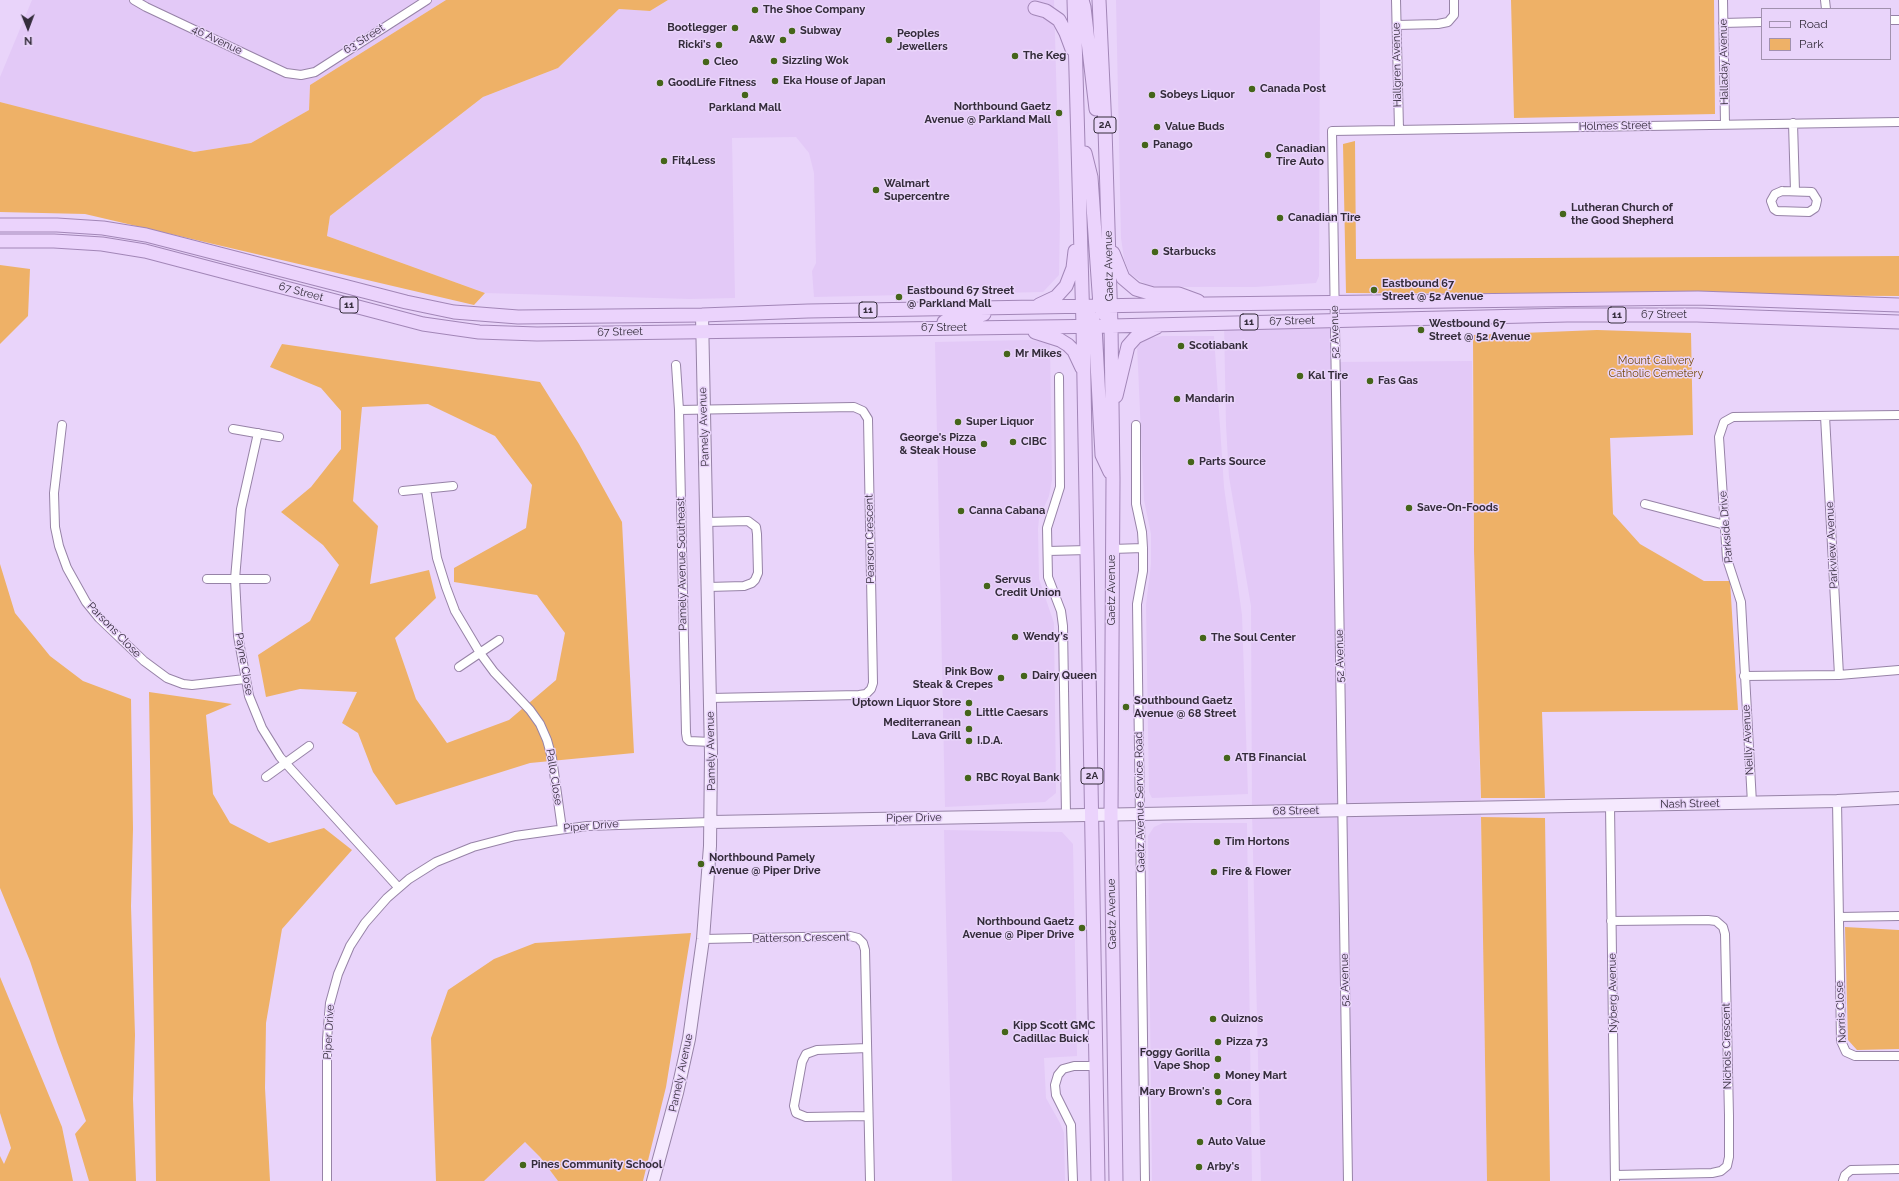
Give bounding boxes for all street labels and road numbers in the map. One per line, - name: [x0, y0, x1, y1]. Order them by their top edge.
- street label: Halladay Avenue: [1717, 19, 1731, 105]
- street label: 63 Street: [341, 21, 387, 57]
- street label: Hallgren Avenue: [1390, 22, 1404, 108]
- street label: 46 Avenue: [190, 23, 244, 57]
- road number: 2A: [1094, 117, 1116, 133]
- street label: Holmes Street: [1579, 119, 1651, 133]
- street label: Gaetz Avenue: [1102, 231, 1116, 301]
- street label: 67 Street: [277, 280, 325, 304]
- road number: 11: [340, 297, 358, 313]
- road number: 11: [859, 302, 877, 318]
- street label: 52 Avenue: [1328, 305, 1342, 359]
- road number: 11: [1608, 307, 1626, 323]
- street label: 67 Street: [1641, 308, 1687, 322]
- road number: 11: [1240, 314, 1258, 330]
- street label: 67 Street: [1269, 314, 1315, 328]
- street label: 67 Street: [921, 321, 967, 335]
- street label: 67 Street: [597, 325, 643, 339]
- street label: Pamely Avenue: [696, 387, 712, 467]
- street label: Parkside Drive: [1716, 490, 1736, 564]
- street label: Pearson Crescent: [863, 494, 877, 584]
- street label: Pamely Avenue Southeast: [674, 497, 690, 631]
- street label: Parkview Avenue: [1823, 501, 1841, 589]
- street label: Gaetz Avenue: [1105, 555, 1119, 625]
- street label: Parsons Close: [84, 600, 144, 660]
- street label: 52 Avenue: [1333, 629, 1347, 683]
- street label: Payne Close: [232, 632, 256, 696]
- street label: Neilly Avenue: [1740, 704, 1756, 776]
- street label: Pamely Avenue: [704, 711, 718, 791]
- street label: Gaetz Avenue Service Road: [1132, 732, 1148, 872]
- street label: Pallo Close: [543, 748, 565, 806]
- road number: 2A: [1081, 768, 1103, 784]
- street label: Nash Street: [1660, 797, 1720, 811]
- street label: 68 Street: [1273, 804, 1319, 818]
- street label: Piper Drive: [886, 811, 942, 825]
- street label: Piper Drive: [563, 817, 619, 835]
- street label: Gaetz Avenue: [1105, 879, 1119, 949]
- street label: Patterson Crescent: [752, 931, 850, 945]
- street label: 52 Avenue: [1338, 953, 1352, 1007]
- street label: Nyberg Avenue: [1606, 953, 1620, 1033]
- street label: Norris Close: [1833, 981, 1849, 1043]
- street label: Nichols Crescent: [1720, 1003, 1734, 1089]
- street label: Piper Drive: [321, 1004, 337, 1060]
- street label: Pamely Avenue: [666, 1033, 696, 1113]

